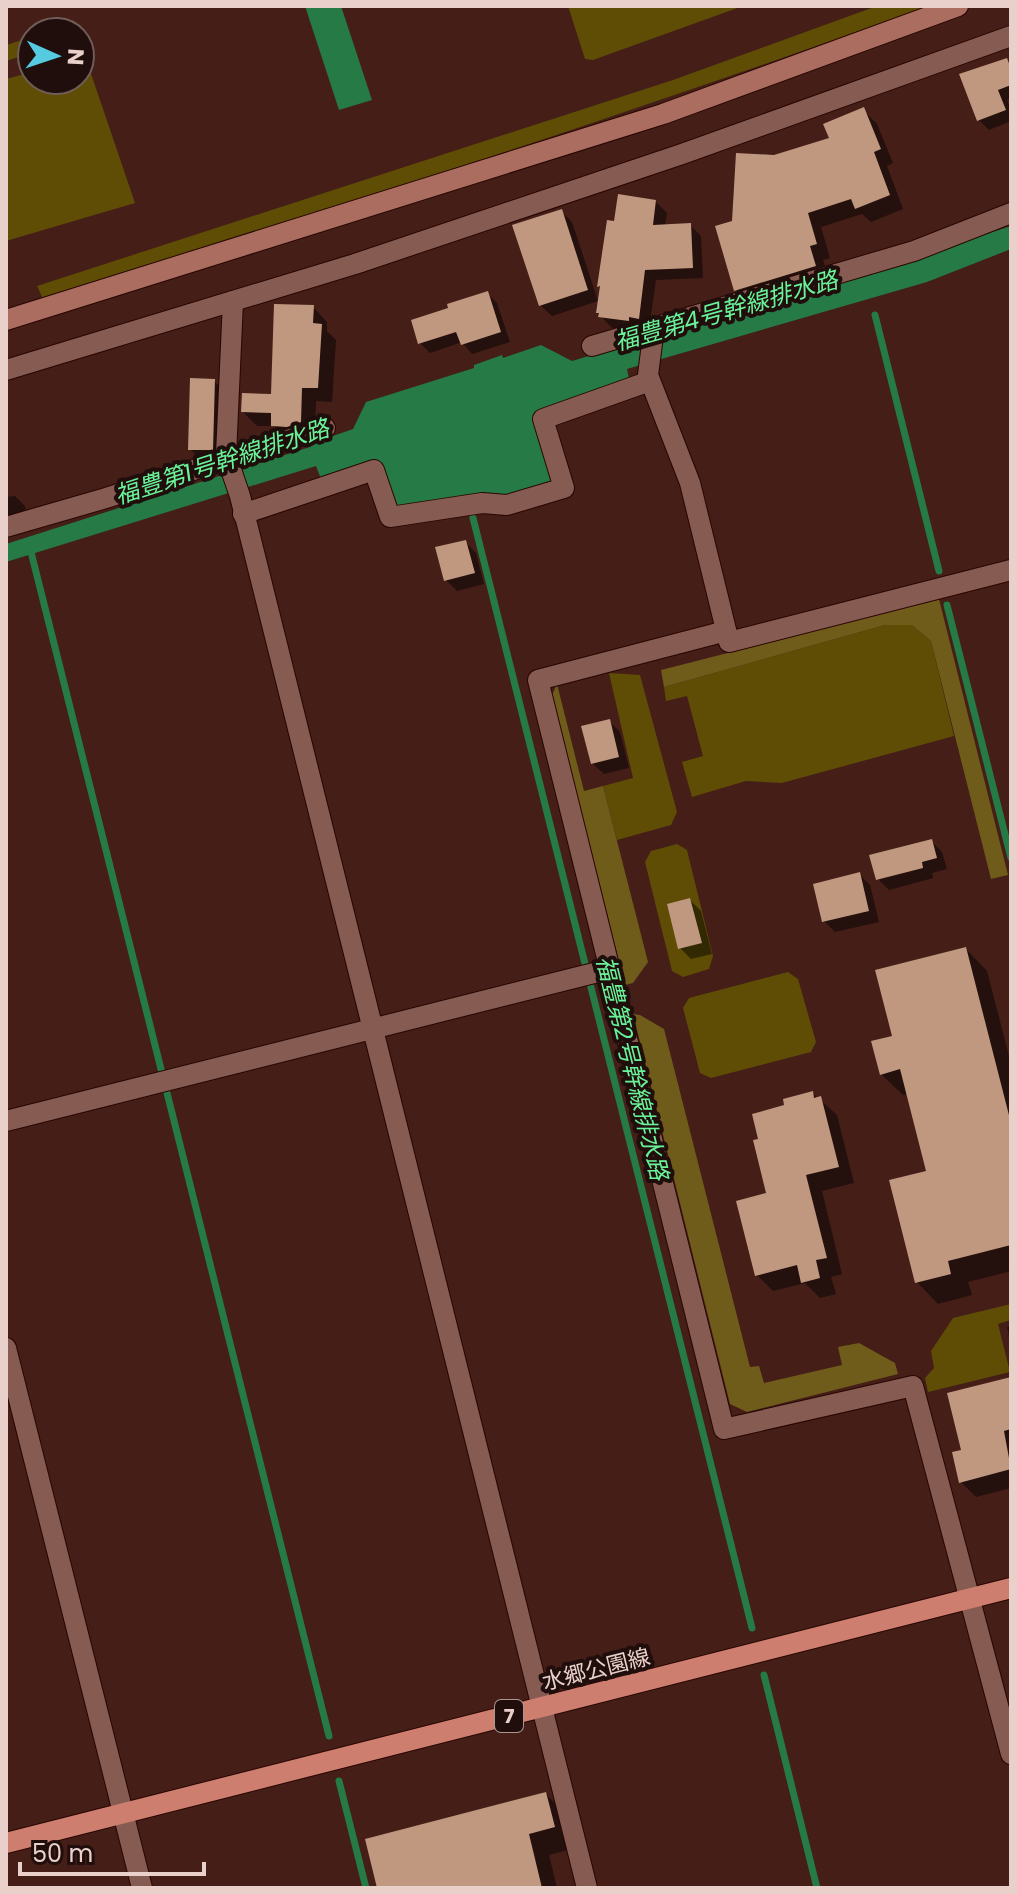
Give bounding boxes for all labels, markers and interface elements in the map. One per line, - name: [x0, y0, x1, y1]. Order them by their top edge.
- north arrow: [16, 16, 96, 96]
- text: N: [60, 48, 91, 66]
- water label: 福豊第4号幹線排水路: [610, 262, 843, 358]
- water label: 福豊第1号幹線排水路: [110, 411, 335, 512]
- water label: 福豊第2号幹線排水路: [589, 952, 677, 1185]
- street label: 水郷公園線: [539, 1641, 653, 1698]
- road number: 7: [495, 1700, 523, 1732]
- scale bar: [20, 1826, 204, 1876]
- text: 50 m: [32, 1837, 93, 1870]

